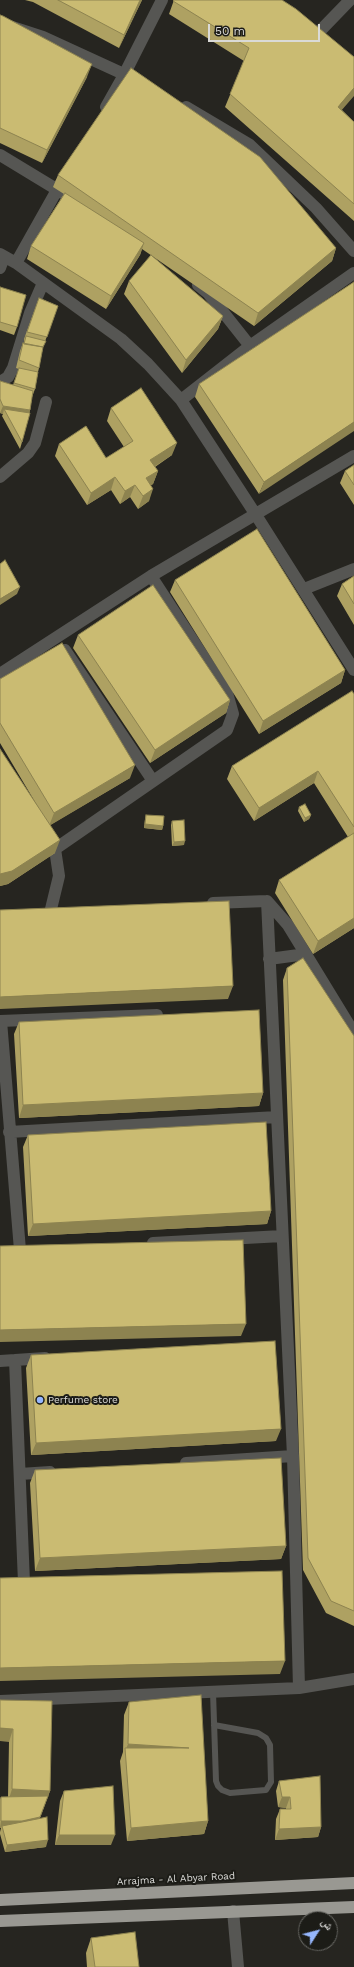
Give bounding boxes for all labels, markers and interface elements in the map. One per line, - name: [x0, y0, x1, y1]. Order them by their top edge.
- scale bar: [210, 16, 322, 42]
- text: 50 m: [215, 24, 245, 38]
- place label: Perfume store: [48, 1394, 118, 1406]
- marker: Perfume store: [35, 1395, 45, 1405]
- street label: Arrajma - Al Abyar Road: [117, 1870, 235, 1888]
- north arrow: [298, 1911, 338, 1951]
- text: ش: [319, 1916, 336, 1933]

